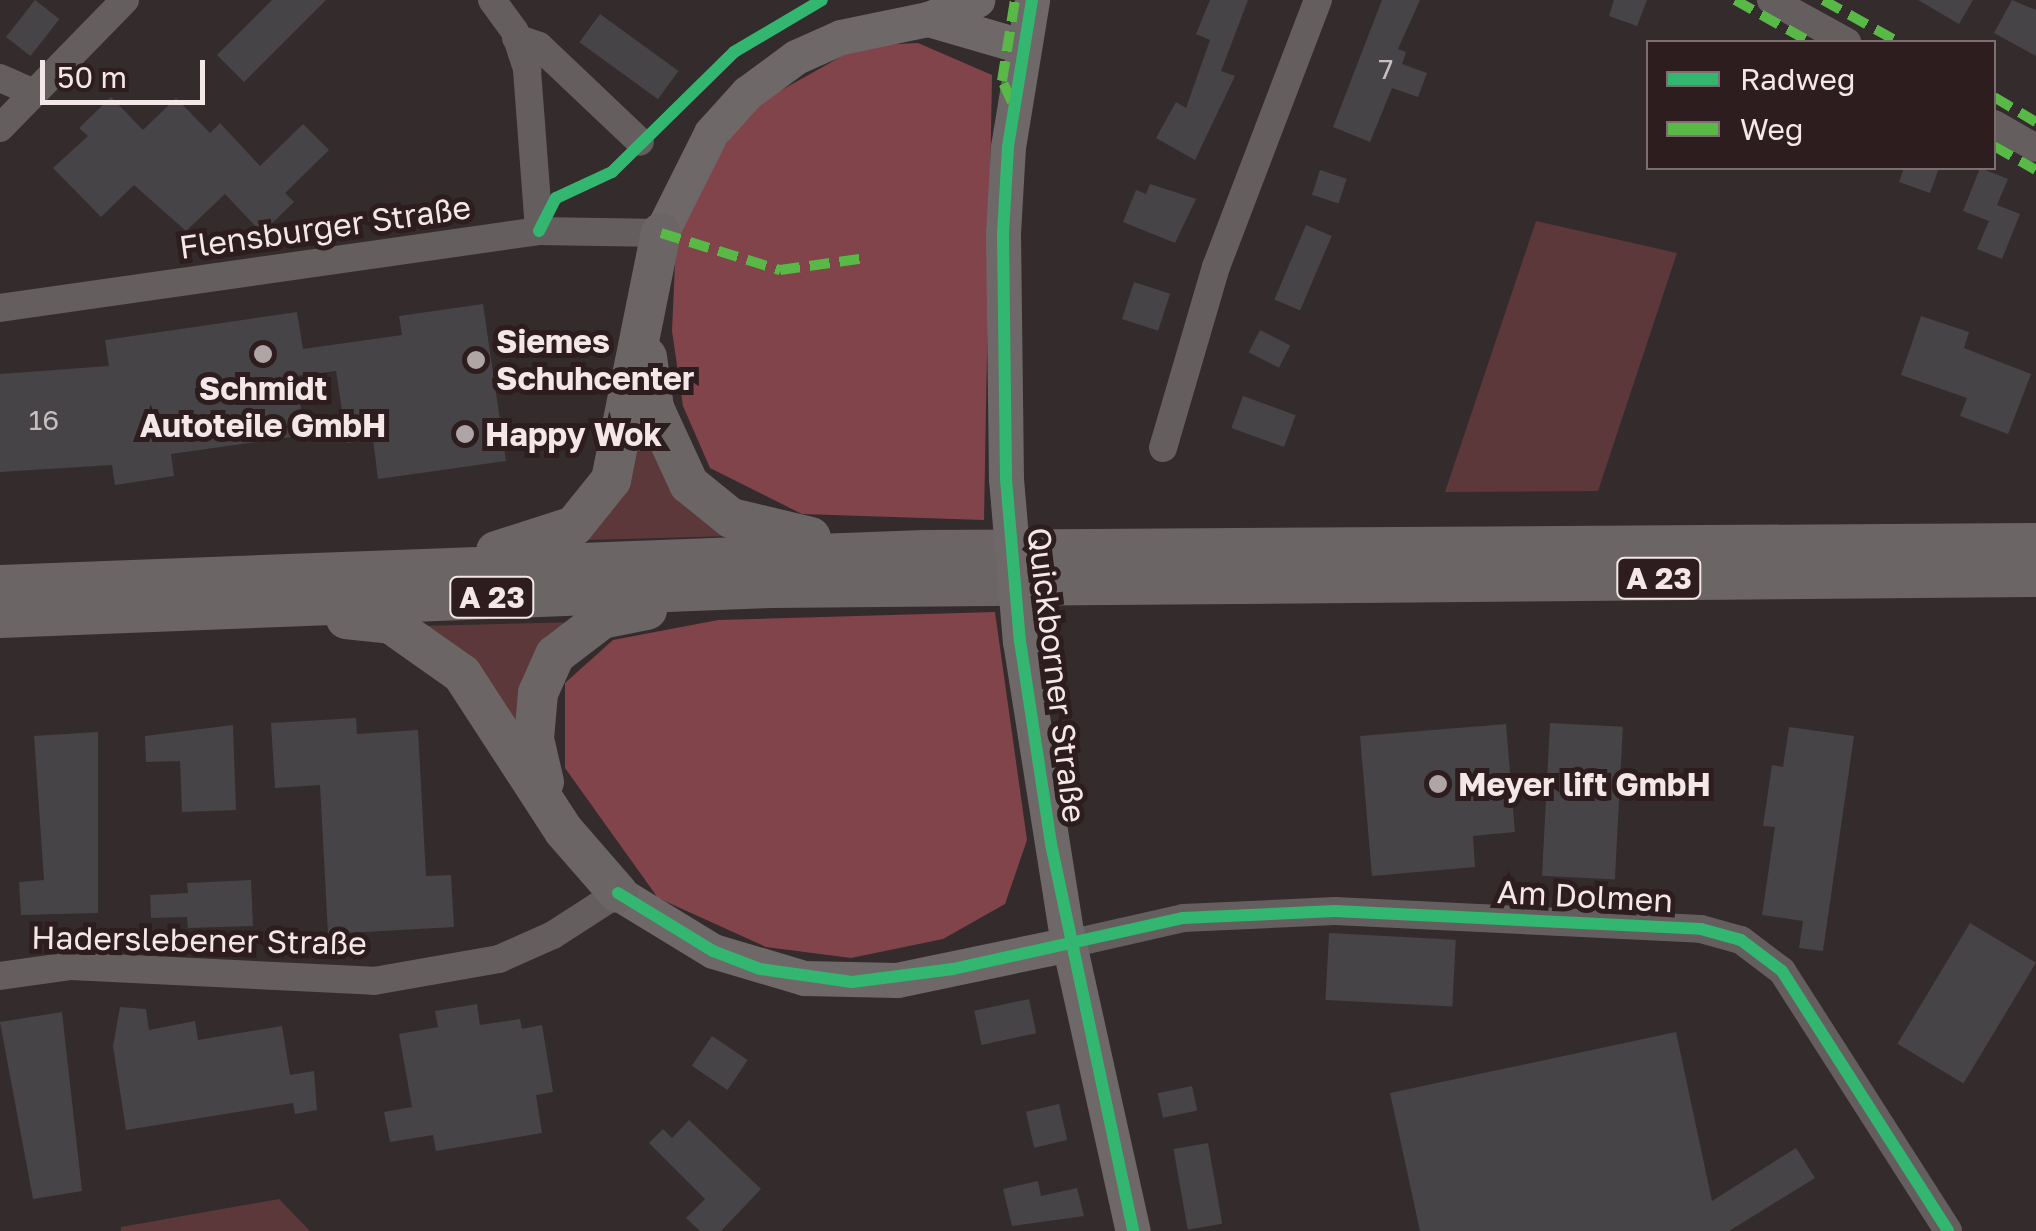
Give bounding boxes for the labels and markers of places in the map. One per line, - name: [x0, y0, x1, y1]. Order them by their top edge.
- place label: Siemes Schuhcenter: [496, 323, 694, 398]
- marker: Schmidt Autoteile GmbH: [252, 343, 274, 365]
- marker: Siemes Schuhcenter: [465, 349, 487, 371]
- place label: Schmidt Autoteile GmbH: [140, 370, 386, 445]
- place label: Happy Wok: [485, 415, 662, 453]
- marker: Happy Wok: [454, 423, 476, 445]
- place label: Meyer lift GmbH: [1458, 765, 1711, 803]
- marker: Meyer lift GmbH: [1427, 773, 1449, 795]

